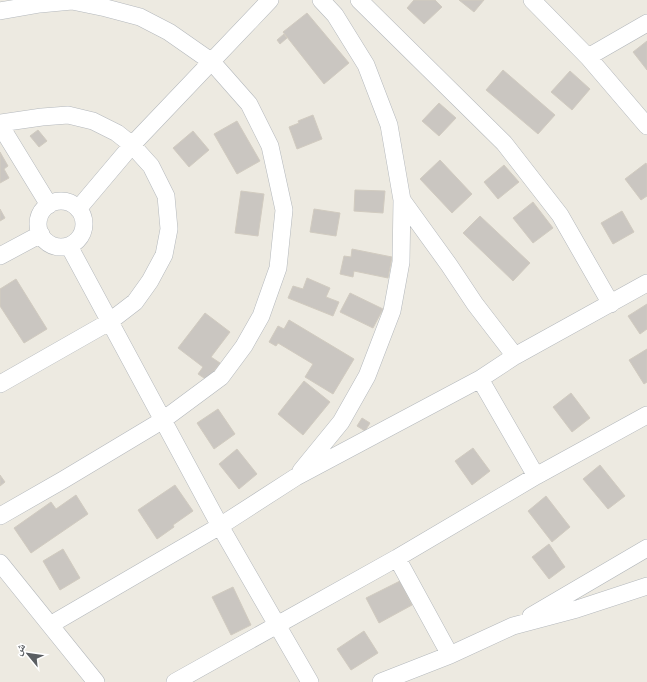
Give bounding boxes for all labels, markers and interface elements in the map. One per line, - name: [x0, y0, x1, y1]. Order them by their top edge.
- north arrow: [8, 634, 48, 674]
- text: ش: [11, 641, 29, 658]

